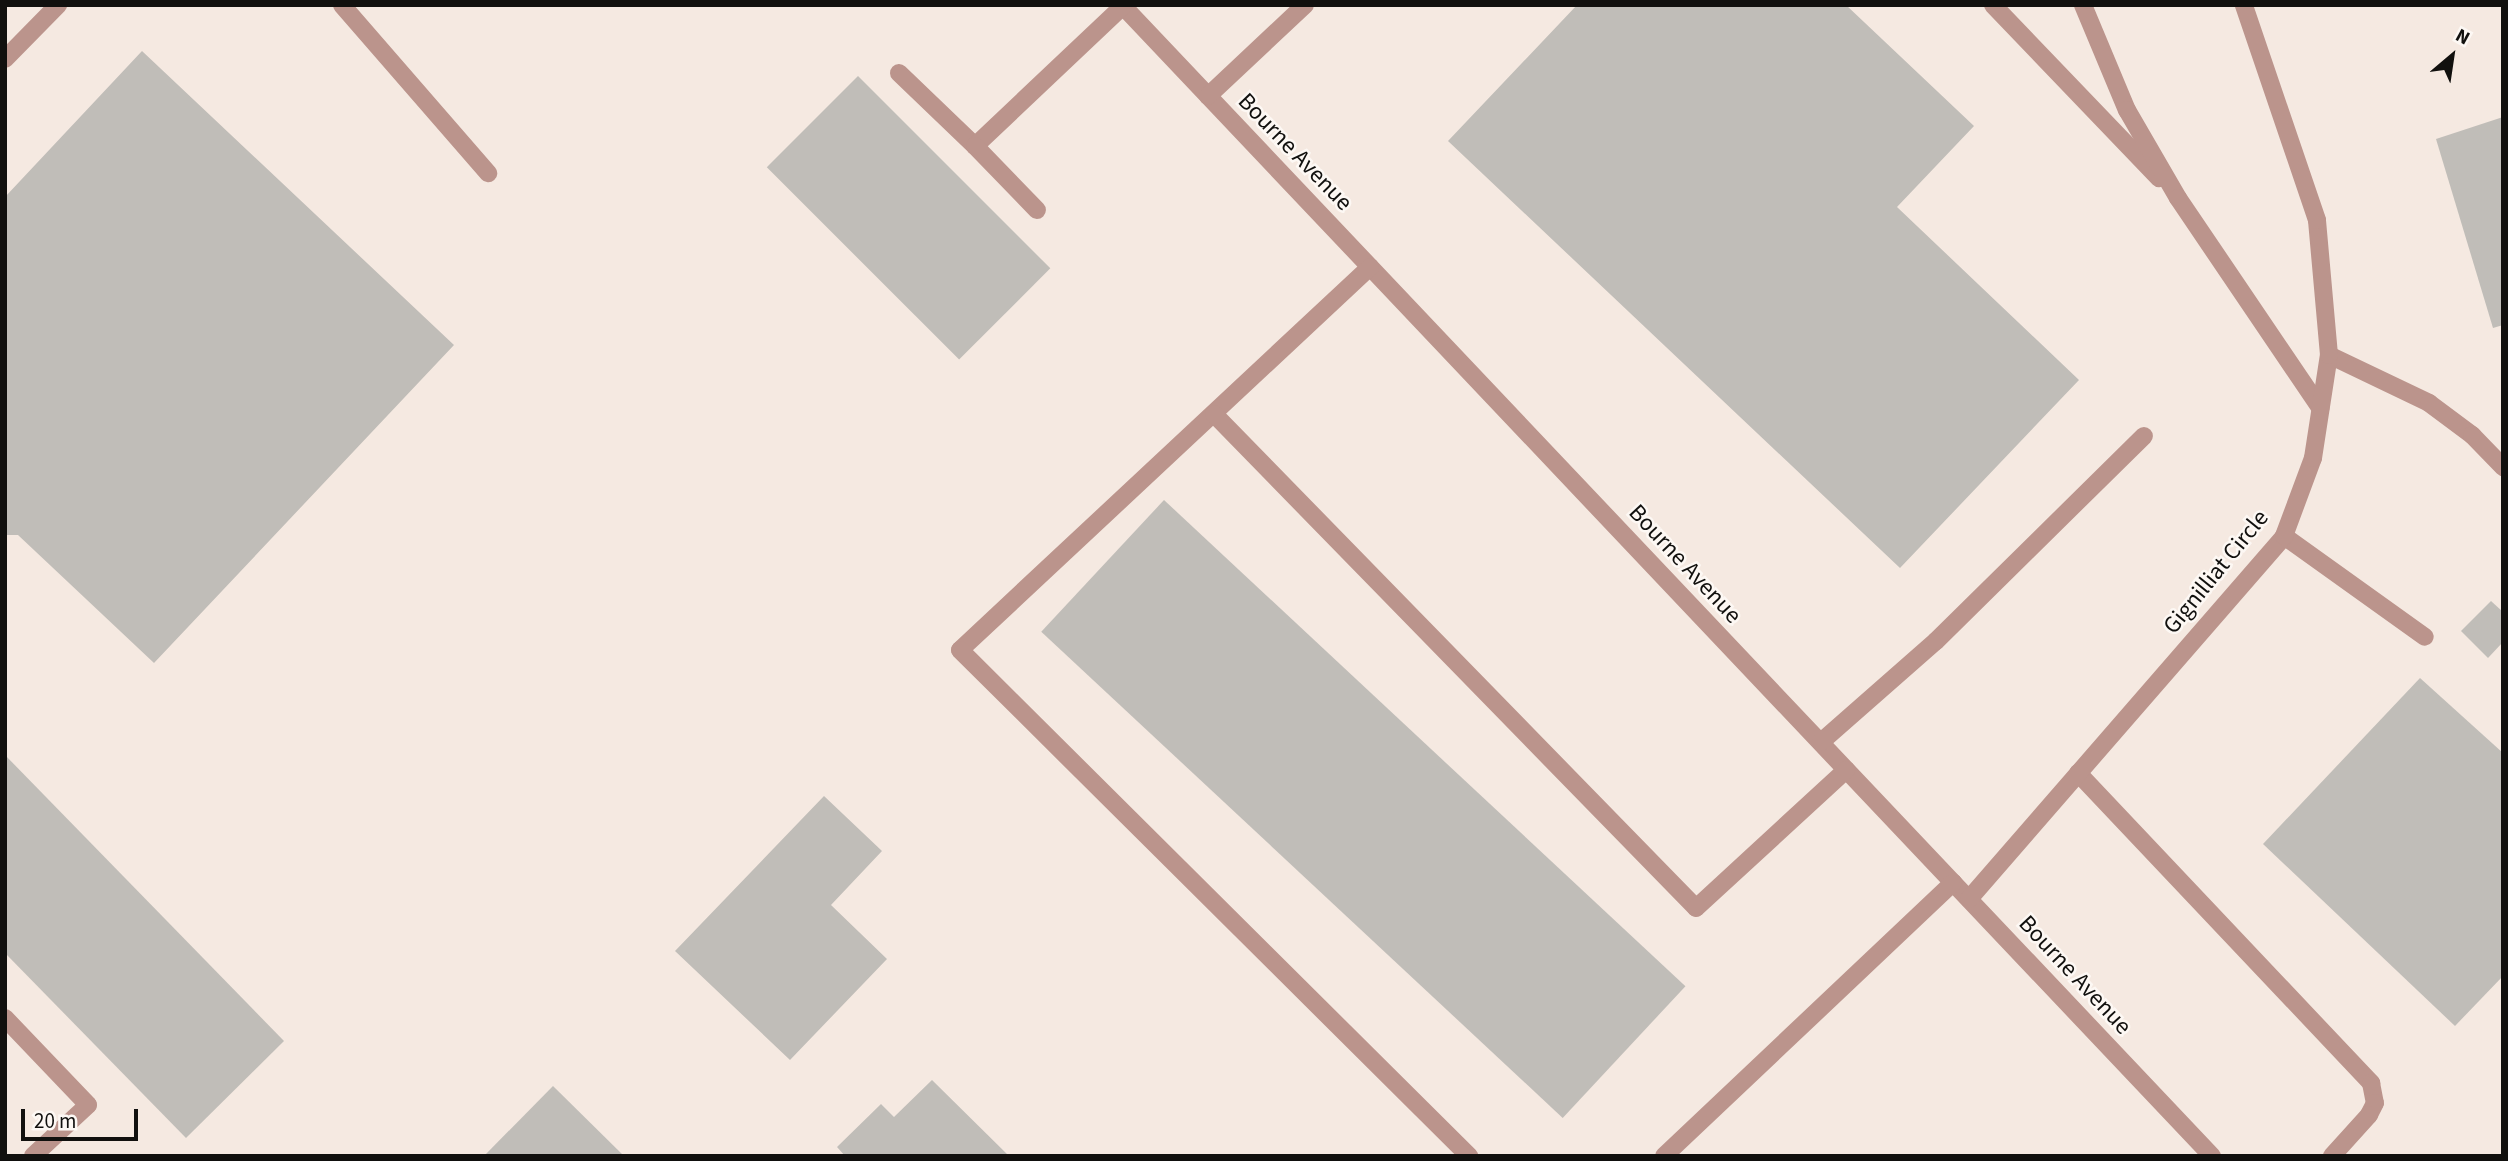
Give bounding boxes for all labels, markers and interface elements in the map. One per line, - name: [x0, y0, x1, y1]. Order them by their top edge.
- north arrow: [2417, 21, 2487, 91]
- text: N: [2450, 22, 2474, 52]
- street label: Bourne Avenue: [1232, 87, 1358, 217]
- street label: Bourne Avenue: [1623, 498, 1747, 630]
- street label: Gignilliat Circle: [2157, 504, 2275, 640]
- street label: Bourne Avenue: [2013, 909, 2137, 1041]
- scale bar: [24, 1094, 142, 1138]
- text: 20 m: [34, 1106, 76, 1136]

